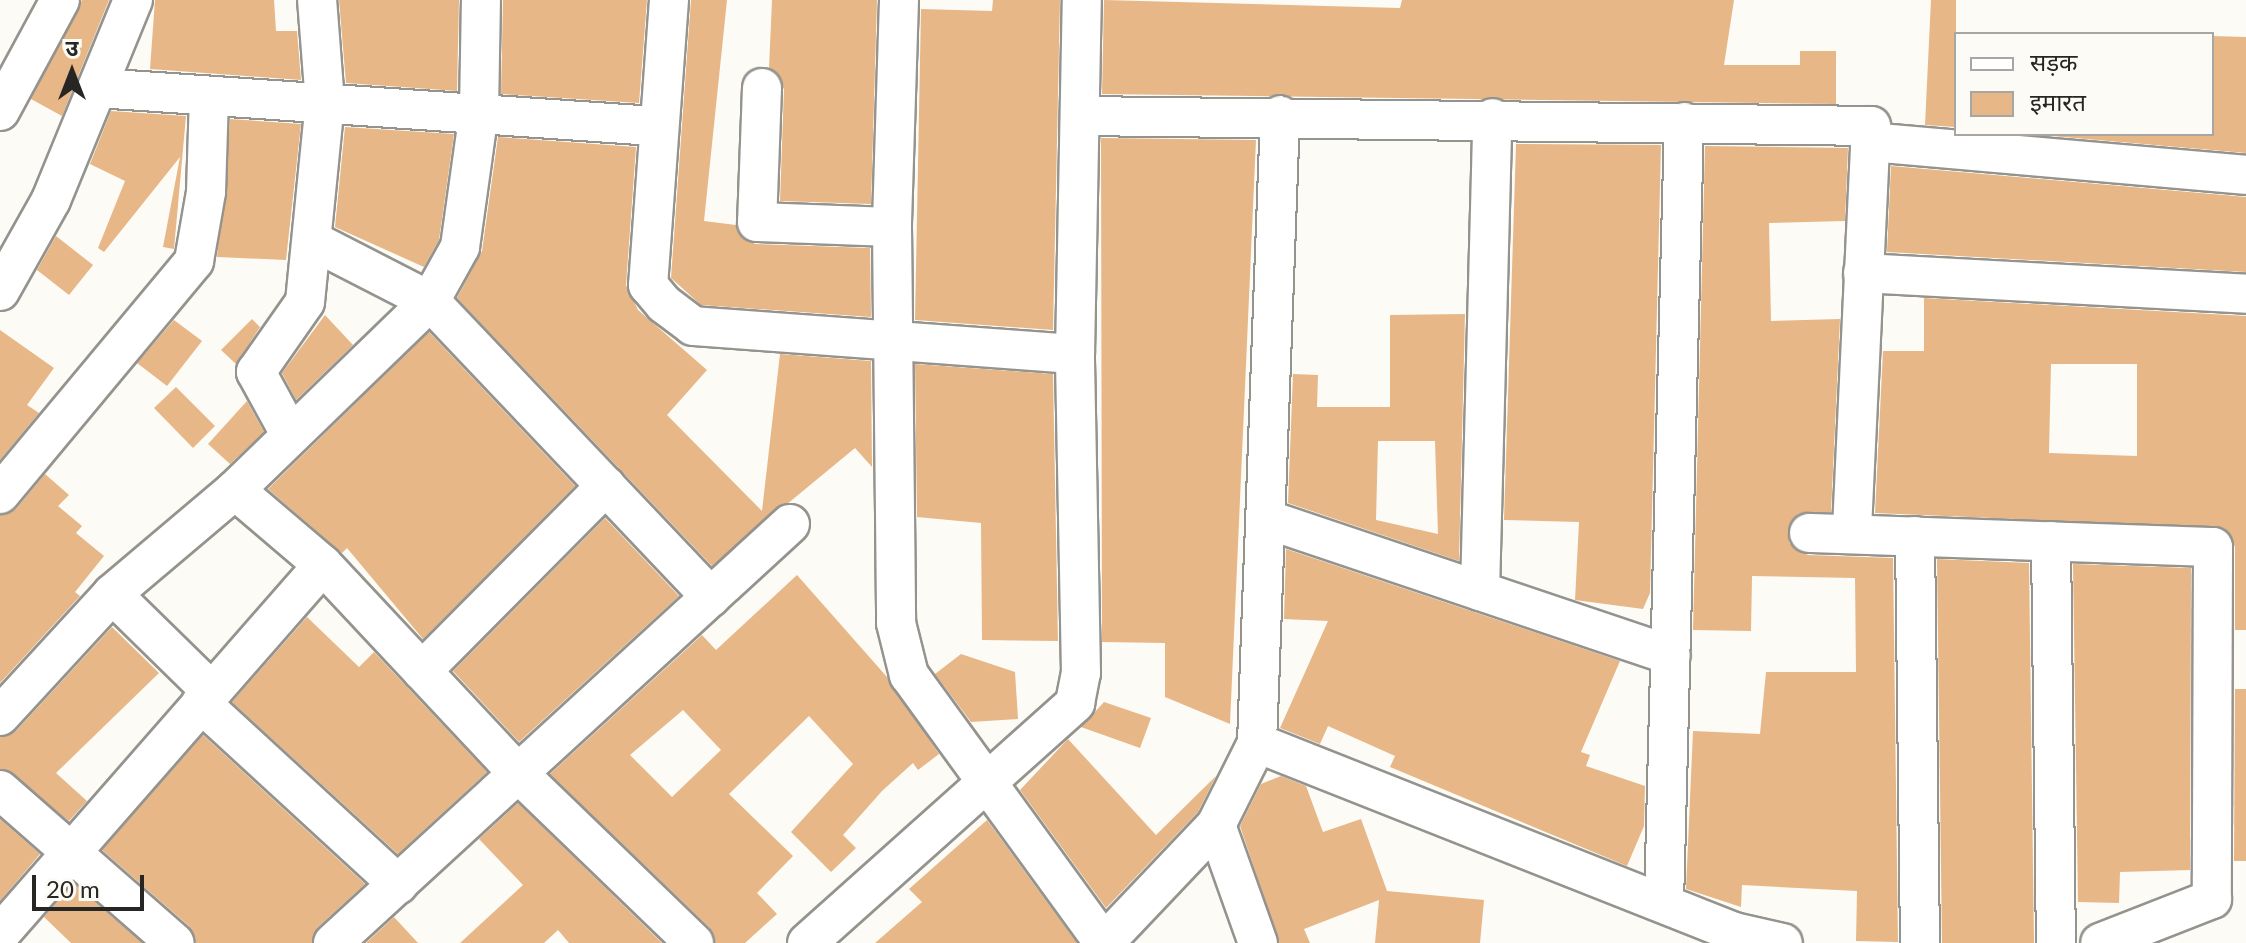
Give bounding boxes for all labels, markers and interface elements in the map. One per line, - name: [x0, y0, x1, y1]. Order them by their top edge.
- north arrow: [32, 32, 112, 112]
- legend: [1954, 32, 2214, 136]
- text: उ: [66, 34, 78, 61]
- text: सड़क: [2030, 47, 2078, 76]
- text: इमारत: [2030, 87, 2086, 116]
- scale bar: [36, 859, 148, 909]
- text: 20 m: [46, 874, 100, 903]

